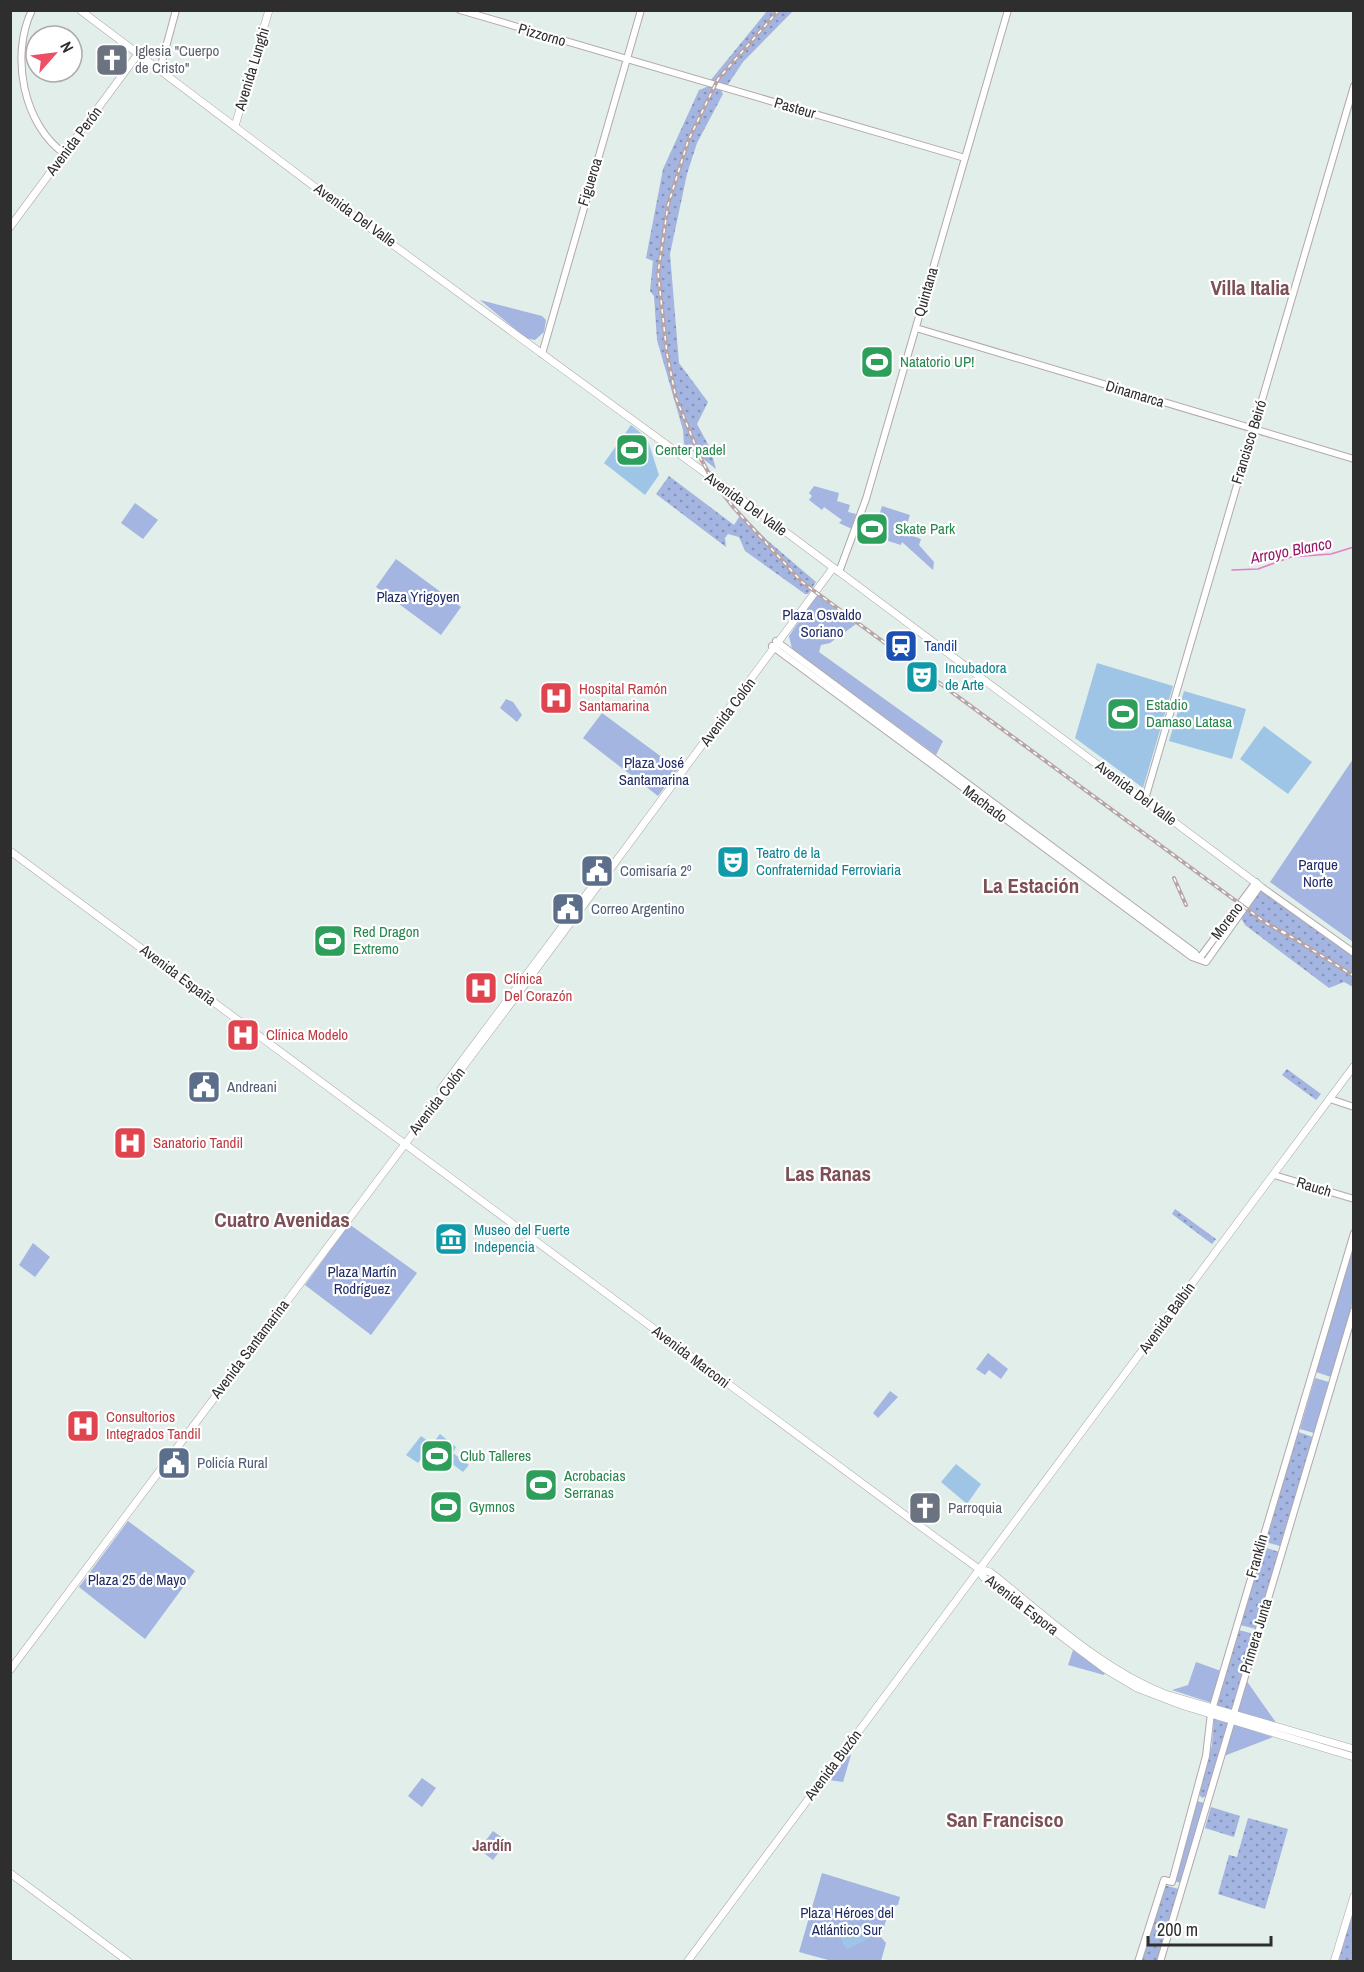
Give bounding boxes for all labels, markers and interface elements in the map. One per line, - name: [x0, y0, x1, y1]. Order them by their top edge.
- street label: Pizzorno: [516, 18, 569, 51]
- north arrow: [24, 24, 84, 84]
- street label: Avenida Lunghi: [229, 25, 274, 114]
- text: N: [55, 38, 79, 56]
- place label: Iglesia "Cuerpo de Cristo": [135, 40, 220, 78]
- church icon: Iglesia "Cuerpo de Cristo": [94, 42, 130, 78]
- street label: Pasteur: [772, 92, 818, 123]
- street label: Avenida Perón: [40, 102, 106, 180]
- street label: Figueroa: [572, 155, 607, 208]
- street label: Avenida Del Valle: [309, 177, 401, 252]
- street label: Quintana: [908, 264, 943, 319]
- district label: Villa Italia: [1210, 273, 1290, 302]
- sports icon: Natatorio UP!: [859, 344, 895, 380]
- place label: Natatorio UP!: [900, 351, 975, 372]
- street label: Dinamarca: [1103, 375, 1167, 412]
- street label: Francisco Beiró: [1226, 397, 1271, 486]
- sports icon: Center padel: [614, 432, 650, 468]
- place label: Center padel: [655, 439, 725, 460]
- street label: Avenida Del Valle: [700, 466, 792, 541]
- sports icon: Skate Park: [854, 511, 890, 547]
- place label: Skate Park: [895, 518, 956, 539]
- water label: Arroyo Blanco: [1247, 531, 1334, 569]
- park label: Plaza Yrigoyen: [376, 586, 460, 607]
- park label: Plaza Osvaldo Soriano: [782, 604, 862, 642]
- station icon: Tandil: [883, 628, 919, 664]
- place label: Tandil: [924, 635, 957, 656]
- place label: Incubadora de Arte: [945, 657, 1007, 695]
- theatre icon: Incubadora de Arte: [904, 659, 940, 695]
- street label: Avenida Colón: [694, 673, 760, 751]
- place label: Hospital Ramón Santamarina: [579, 678, 667, 716]
- hospital icon: Hospital Ramón Santamarina: [538, 680, 574, 716]
- place label: Estadio Damaso Latasa: [1146, 694, 1232, 732]
- sports icon: Estadio Damaso Latasa: [1105, 696, 1141, 732]
- park label: Plaza José Santamarina: [619, 752, 689, 790]
- street label: Avenida Del Valle: [1091, 755, 1181, 830]
- street label: Machado: [959, 780, 1012, 827]
- place label: Teatro de la Confraternidad Ferroviaria: [756, 842, 901, 880]
- theatre icon: Teatro de la Confraternidad Ferroviaria: [715, 844, 751, 880]
- public building icon: Comisaría 2º: [579, 853, 615, 889]
- park label: Parque Norte: [1298, 854, 1338, 892]
- place label: Comisaría 2º: [620, 860, 692, 881]
- district label: La Estación: [983, 871, 1079, 900]
- public building icon: Correo Argentino: [550, 891, 586, 927]
- place label: Correo Argentino: [591, 898, 685, 919]
- street label: Moreno: [1206, 898, 1248, 944]
- place label: Red Dragon Extremo: [353, 921, 419, 959]
- sports icon: Red Dragon Extremo: [312, 923, 348, 959]
- street label: Avenida España: [135, 939, 221, 1010]
- place label: Clínica Del Corazón: [504, 968, 572, 1006]
- hospital icon: Clínica Del Corazón: [463, 970, 499, 1006]
- hospital icon: Clínica Modelo: [225, 1017, 261, 1053]
- place label: Clínica Modelo: [266, 1024, 348, 1045]
- street label: Avenida Colón: [403, 1063, 470, 1140]
- public building icon: Andreani: [186, 1069, 222, 1105]
- place label: Andreani: [226, 1076, 277, 1097]
- hospital icon: Sanatorio Tandil: [112, 1125, 148, 1161]
- place label: Sanatorio Tandil: [153, 1132, 243, 1153]
- district label: Las Ranas: [785, 1159, 871, 1188]
- street label: Rauch: [1294, 1171, 1334, 1202]
- district label: Cuatro Avenidas: [214, 1205, 350, 1234]
- place label: Museo del Fuerte Indepencia: [474, 1219, 570, 1257]
- museum icon: Museo del Fuerte Indepencia: [433, 1221, 469, 1257]
- park label: Plaza Martín Rodríguez: [327, 1261, 397, 1299]
- street label: Avenida Balbín: [1133, 1278, 1200, 1358]
- street label: Avenida Santamarina: [205, 1295, 294, 1403]
- street label: Avenida Marconi: [647, 1320, 735, 1393]
- place label: Consultorios Integrados Tandil: [106, 1406, 200, 1444]
- hospital icon: Consultorios Integrados Tandil: [65, 1408, 101, 1444]
- sports icon: Club Talleres: [419, 1438, 455, 1474]
- public building icon: Policía Rural: [156, 1445, 192, 1481]
- place label: Club Talleres: [460, 1445, 531, 1466]
- place label: Policía Rural: [197, 1452, 267, 1473]
- place label: Acrobacias Serranas: [563, 1465, 626, 1503]
- sports icon: Acrobacias Serranas: [523, 1467, 559, 1503]
- sports icon: Gymnos: [428, 1489, 464, 1525]
- church icon: Parroquia: [907, 1490, 943, 1526]
- place label: Gymnos: [469, 1496, 515, 1517]
- place label: Parroquia: [948, 1497, 1002, 1518]
- street label: Franklin: [1240, 1532, 1273, 1580]
- park label: Plaza 25 de Mayo: [88, 1569, 186, 1590]
- street label: Avenida Espora: [981, 1569, 1063, 1640]
- street label: Primera Junta: [1234, 1596, 1277, 1676]
- street label: Avenida Buzón: [799, 1725, 866, 1805]
- district label: San Francisco: [946, 1805, 1064, 1834]
- district label: Jardín: [472, 1834, 512, 1856]
- park label: Plaza Héroes del Atlántico Sur: [800, 1902, 894, 1940]
- scale bar: [1148, 1909, 1271, 1947]
- text: 200 m: [1157, 1917, 1198, 1942]

